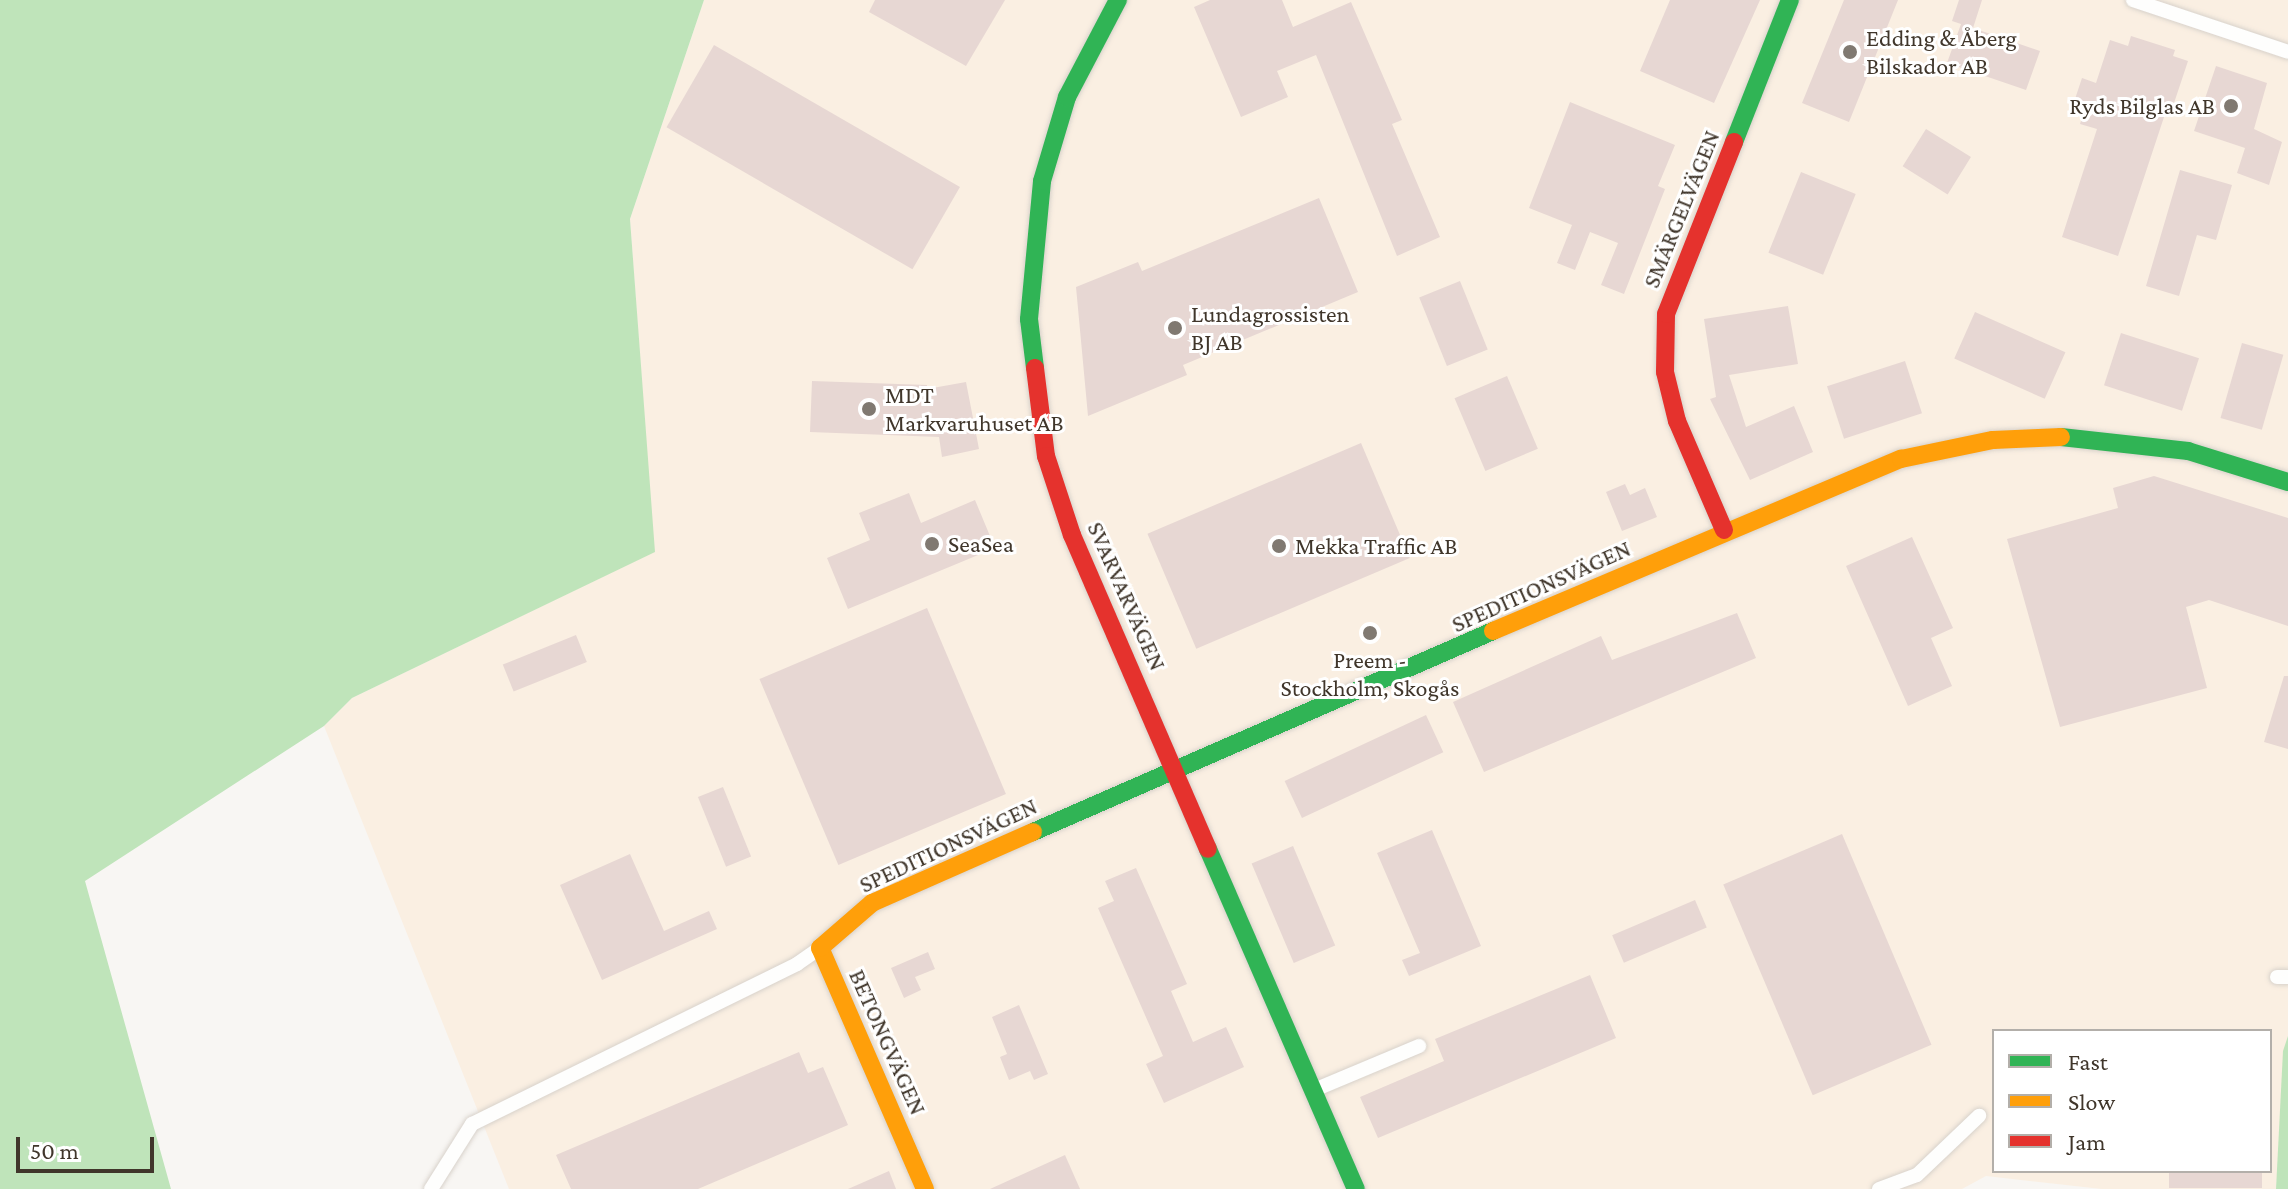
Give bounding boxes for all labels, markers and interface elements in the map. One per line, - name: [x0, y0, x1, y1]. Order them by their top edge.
- place label: Edding & Åberg Bilskador AB: [1866, 24, 2017, 80]
- marker: Edding & Åberg Bilskador AB: [1841, 43, 1859, 61]
- place label: Ryds Bilglas AB: [2069, 92, 2215, 120]
- marker: Ryds Bilglas AB: [2222, 97, 2240, 115]
- street label: SMÄRGELVÄGEN: [1636, 126, 1726, 292]
- place label: Lundagrossisten BJ AB: [1191, 300, 1349, 356]
- marker: Lundagrossisten BJ AB: [1166, 319, 1184, 337]
- place label: MDT Markvaruhuset AB: [885, 381, 1064, 437]
- marker: MDT Markvaruhuset AB: [860, 400, 878, 418]
- street label: SVARVARVÄGEN: [1081, 517, 1173, 675]
- place label: SeaSea: [948, 530, 1014, 558]
- place label: Mekka Traffic AB: [1295, 532, 1457, 560]
- street label: SPEDITIONSVÄGEN: [1447, 534, 1635, 638]
- marker: SeaSea: [923, 535, 941, 553]
- marker: Mekka Traffic AB: [1270, 537, 1288, 555]
- marker: Preem - Stockholm, Skogås: [1361, 624, 1379, 642]
- place label: Preem - Stockholm, Skogås: [1280, 646, 1460, 702]
- street label: SPEDITIONSVÄGEN: [854, 791, 1042, 899]
- street label: BETONGVÄGEN: [843, 965, 933, 1119]
- legend: [1992, 1029, 2272, 1173]
- text: Fast: [2068, 1048, 2108, 1075]
- text: Slow: [2068, 1088, 2115, 1115]
- scale bar: [20, 1121, 158, 1171]
- text: Jam: [2068, 1128, 2106, 1155]
- text: 50 m: [30, 1137, 79, 1164]

